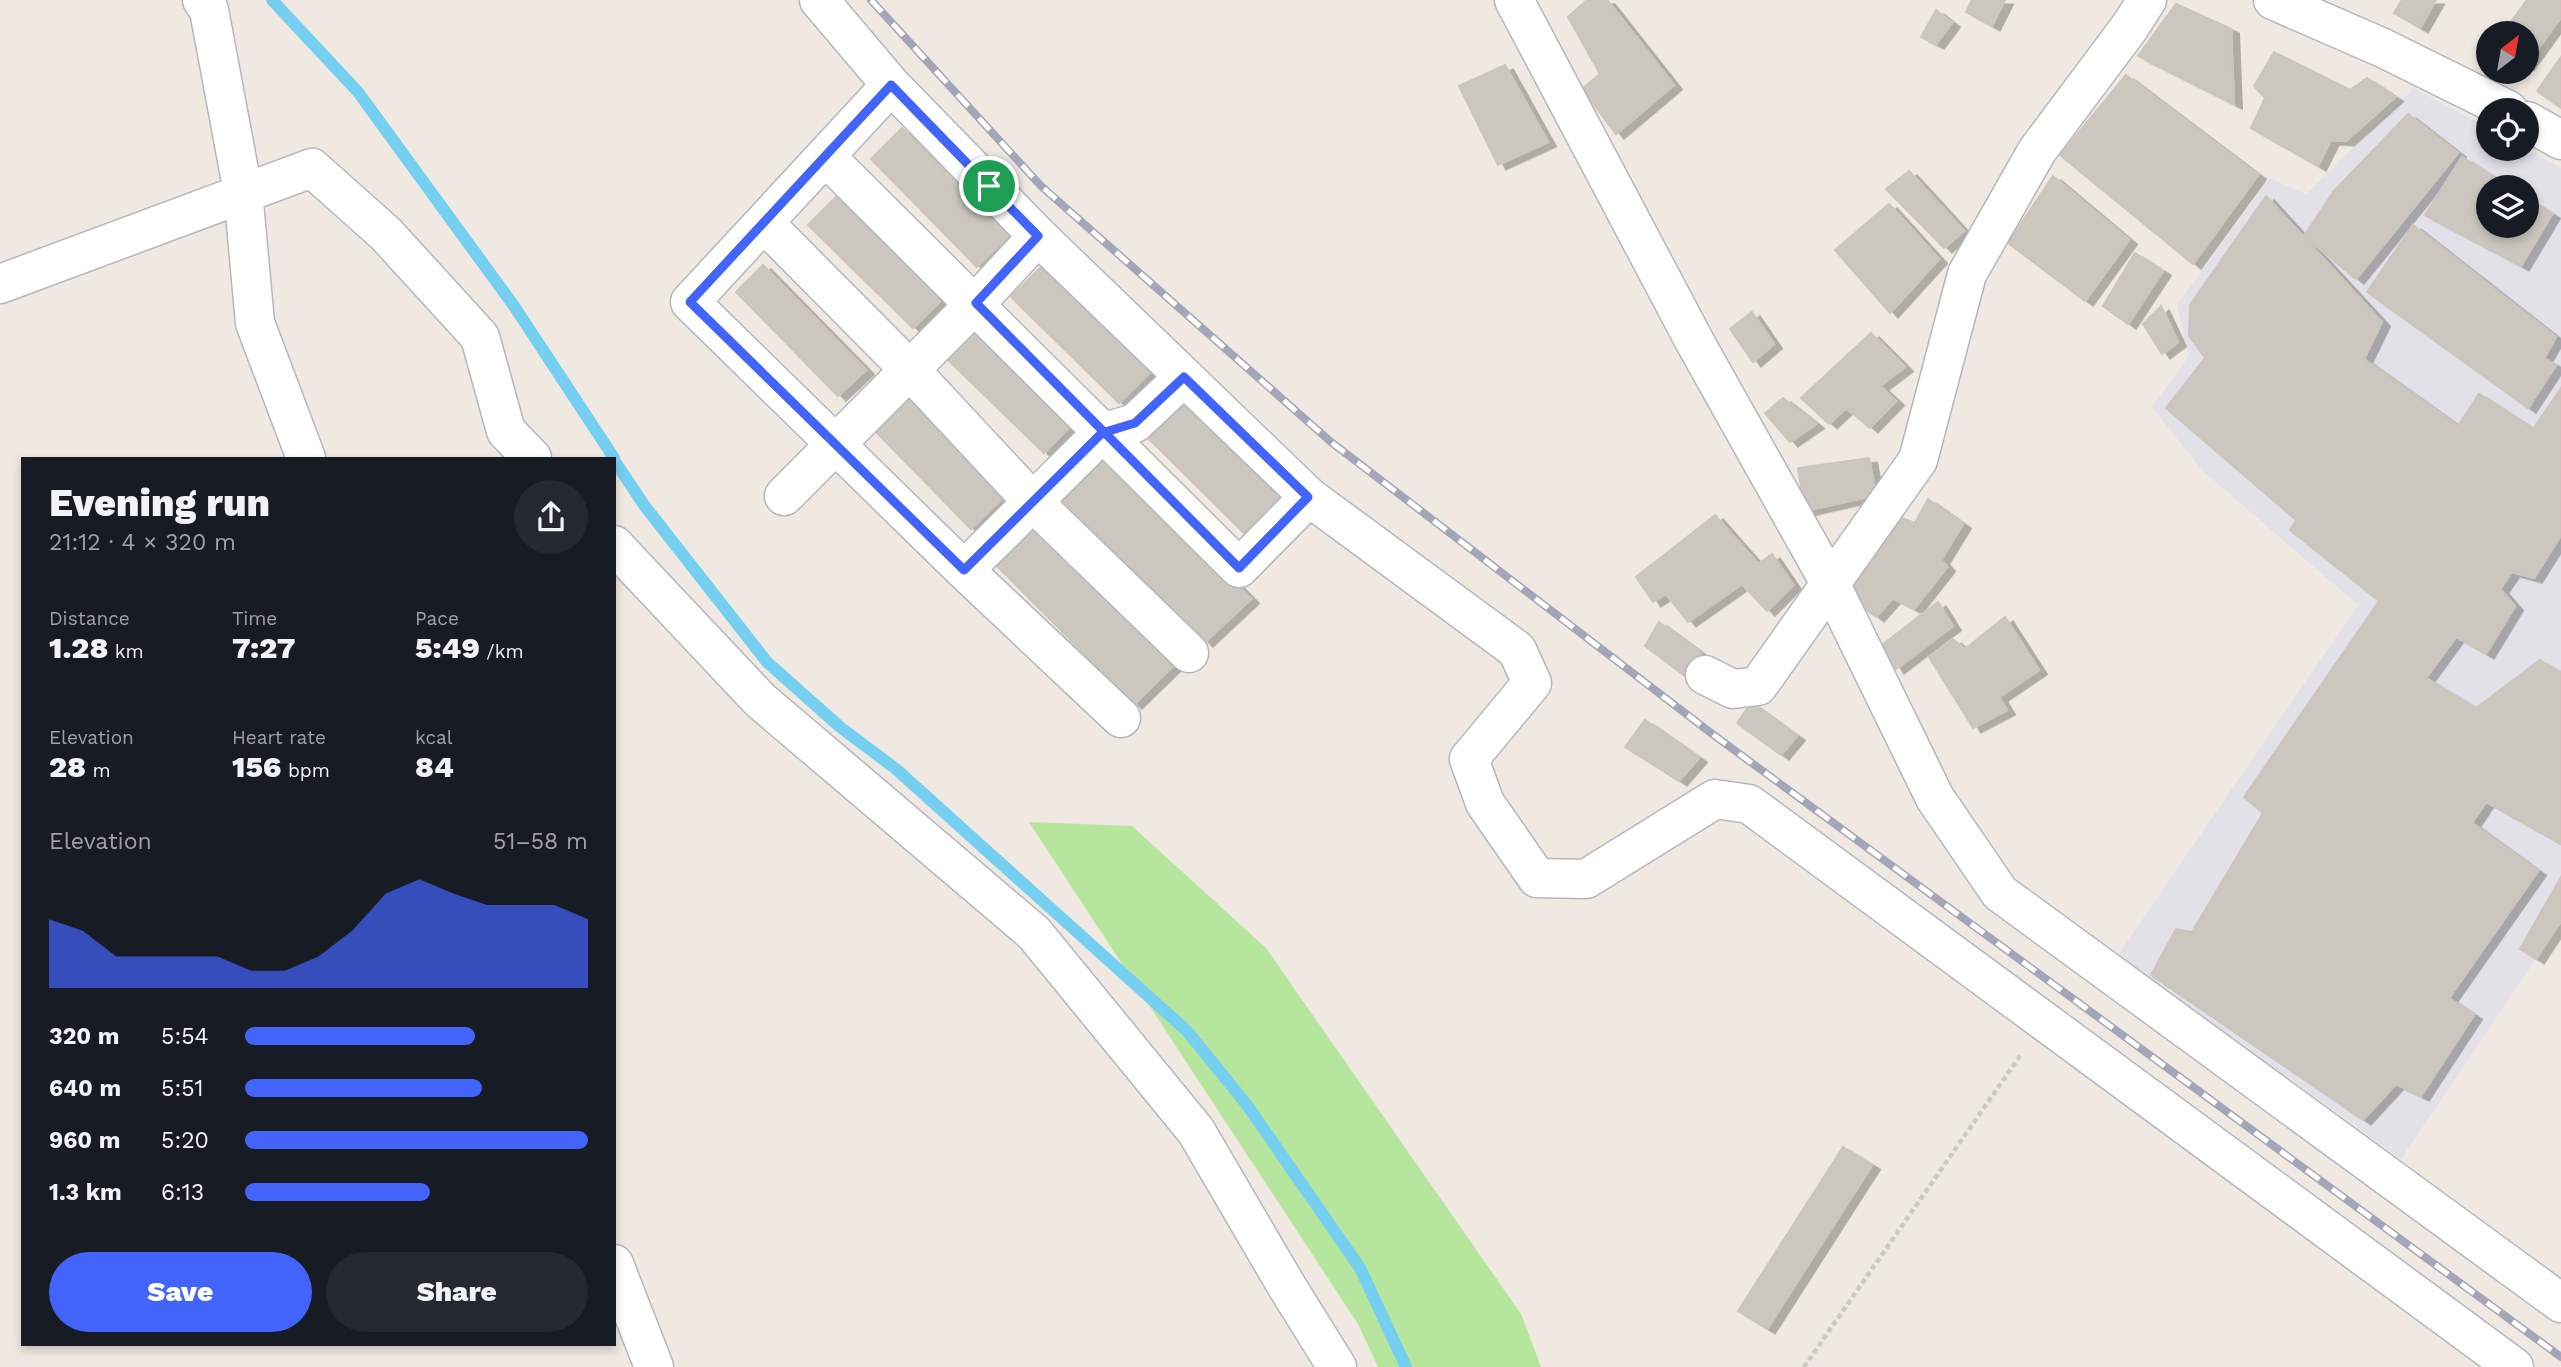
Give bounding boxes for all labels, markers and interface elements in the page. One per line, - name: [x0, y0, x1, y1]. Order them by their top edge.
- north arrow: [2476, 21, 2539, 84]
- map controls: [2476, 21, 2539, 238]
- button: locate: [2476, 98, 2539, 161]
- pin: [959, 156, 1019, 216]
- icon: arrive: [970, 167, 1008, 205]
- button: layers: [2476, 175, 2539, 238]
- button: share: [514, 480, 588, 554]
- text: Evening run: [49, 481, 270, 525]
- text: 21:12 · 4 × 320 m: [49, 529, 236, 556]
- text: Distance: [49, 607, 130, 630]
- text: Time: [232, 607, 277, 630]
- text: Pace: [415, 607, 459, 630]
- text: 1.28: [49, 630, 108, 665]
- text: 7:27: [232, 630, 295, 665]
- text: 5:49: [415, 630, 480, 665]
- text: km: [108, 640, 144, 663]
- text: /km: [480, 640, 524, 663]
- text: Elevation: [49, 726, 134, 749]
- text: Heart rate: [232, 726, 326, 749]
- text: kcal: [415, 726, 453, 749]
- text: 28: [49, 749, 86, 784]
- text: 156: [232, 749, 281, 784]
- text: 84: [415, 749, 454, 784]
- text: m: [86, 759, 111, 782]
- text: bpm: [281, 759, 330, 782]
- text: Elevation: [49, 828, 152, 855]
- text: 51–58 m: [493, 828, 588, 855]
- text: 320 m: [49, 1023, 119, 1050]
- text: 5:54: [161, 1023, 209, 1050]
- text: 640 m: [49, 1075, 121, 1102]
- text: 5:51: [161, 1075, 204, 1102]
- text: 960 m: [49, 1127, 120, 1154]
- text: 5:20: [161, 1127, 209, 1154]
- text: 1.3 km: [49, 1179, 122, 1206]
- text: 6:13: [161, 1179, 204, 1206]
- button: Save: [49, 1252, 312, 1332]
- button: Share: [326, 1252, 588, 1332]

